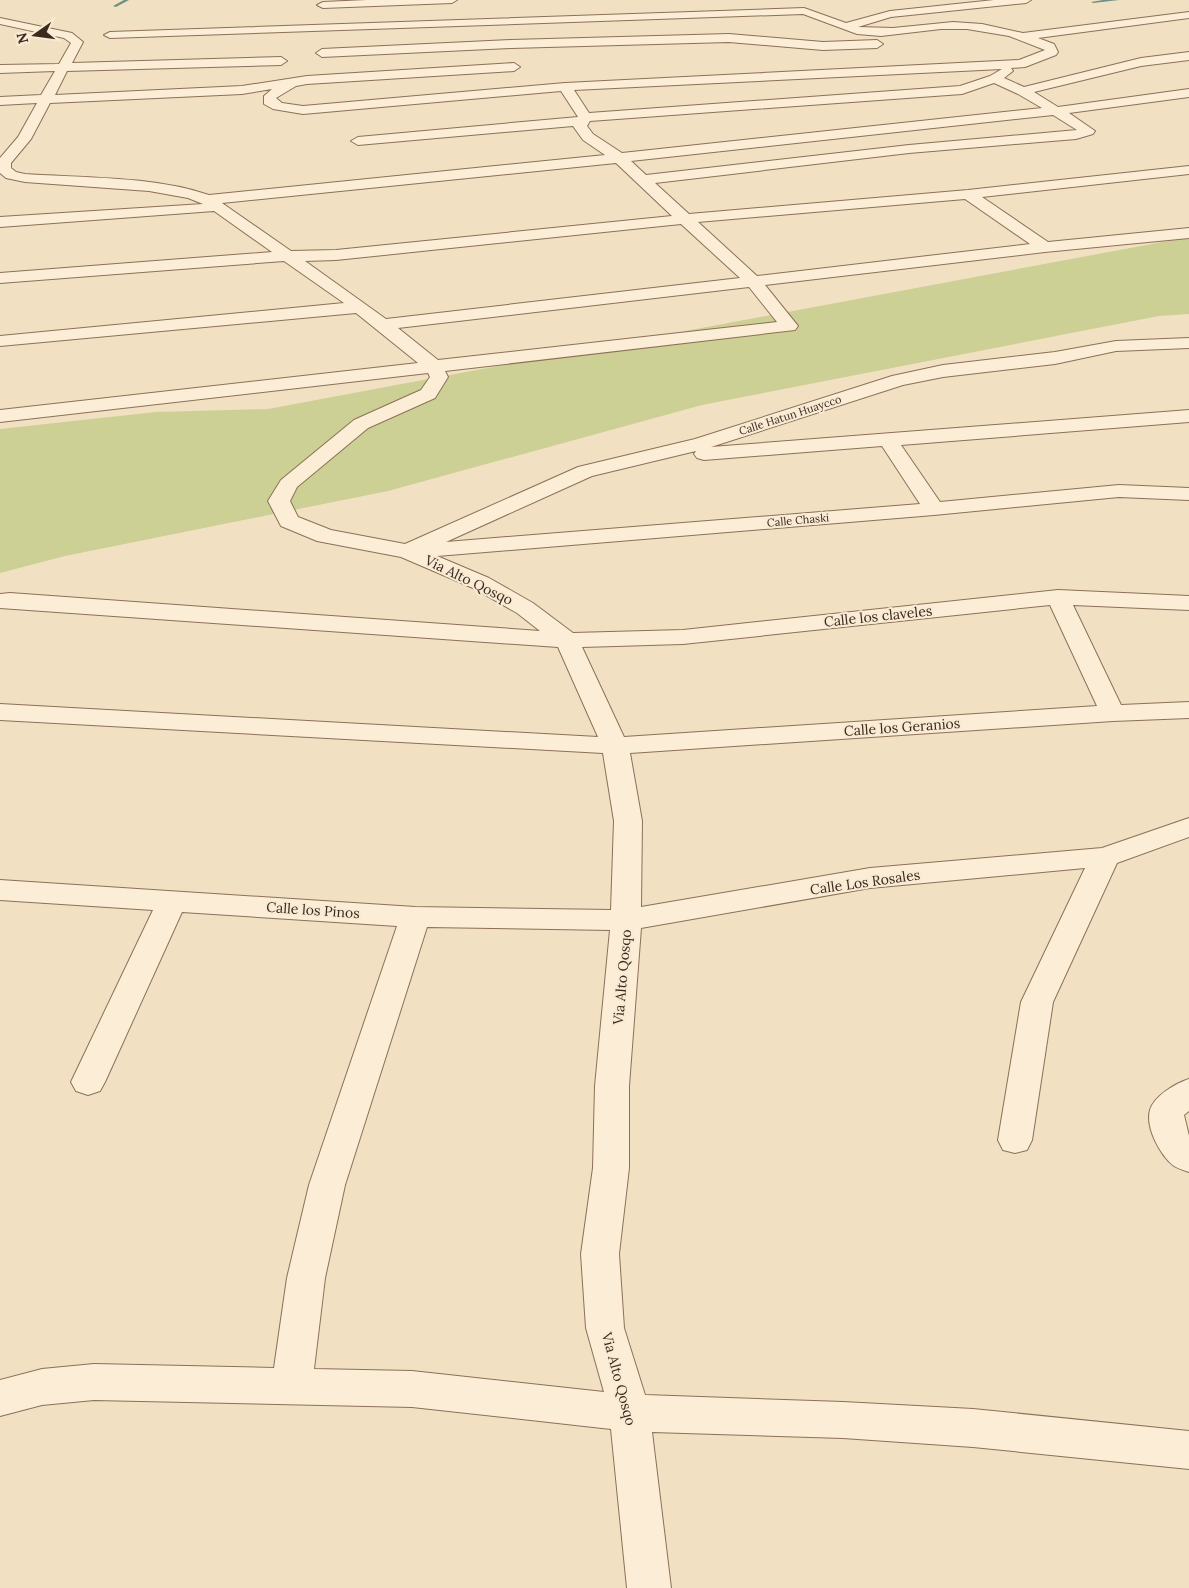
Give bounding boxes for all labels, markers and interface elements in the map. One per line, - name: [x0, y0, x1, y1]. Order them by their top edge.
- north arrow: [10, 10, 60, 60]
- text: N: [12, 31, 32, 46]
- street label: Calle Hatun Huaycco: [737, 392, 843, 438]
- street label: Calle Chaski: [766, 510, 830, 530]
- street label: Via Alto Qosqo: [421, 551, 516, 609]
- street label: Calle los claveles: [823, 601, 933, 631]
- street label: Calle los Geranios: [843, 714, 961, 740]
- street label: Calle Los Rosales: [809, 865, 921, 899]
- street label: Calle los Pinos: [266, 898, 360, 922]
- street label: Via Alto Qosqo: [609, 929, 635, 1026]
- street label: Via Alto Qosqo: [598, 1330, 640, 1428]

